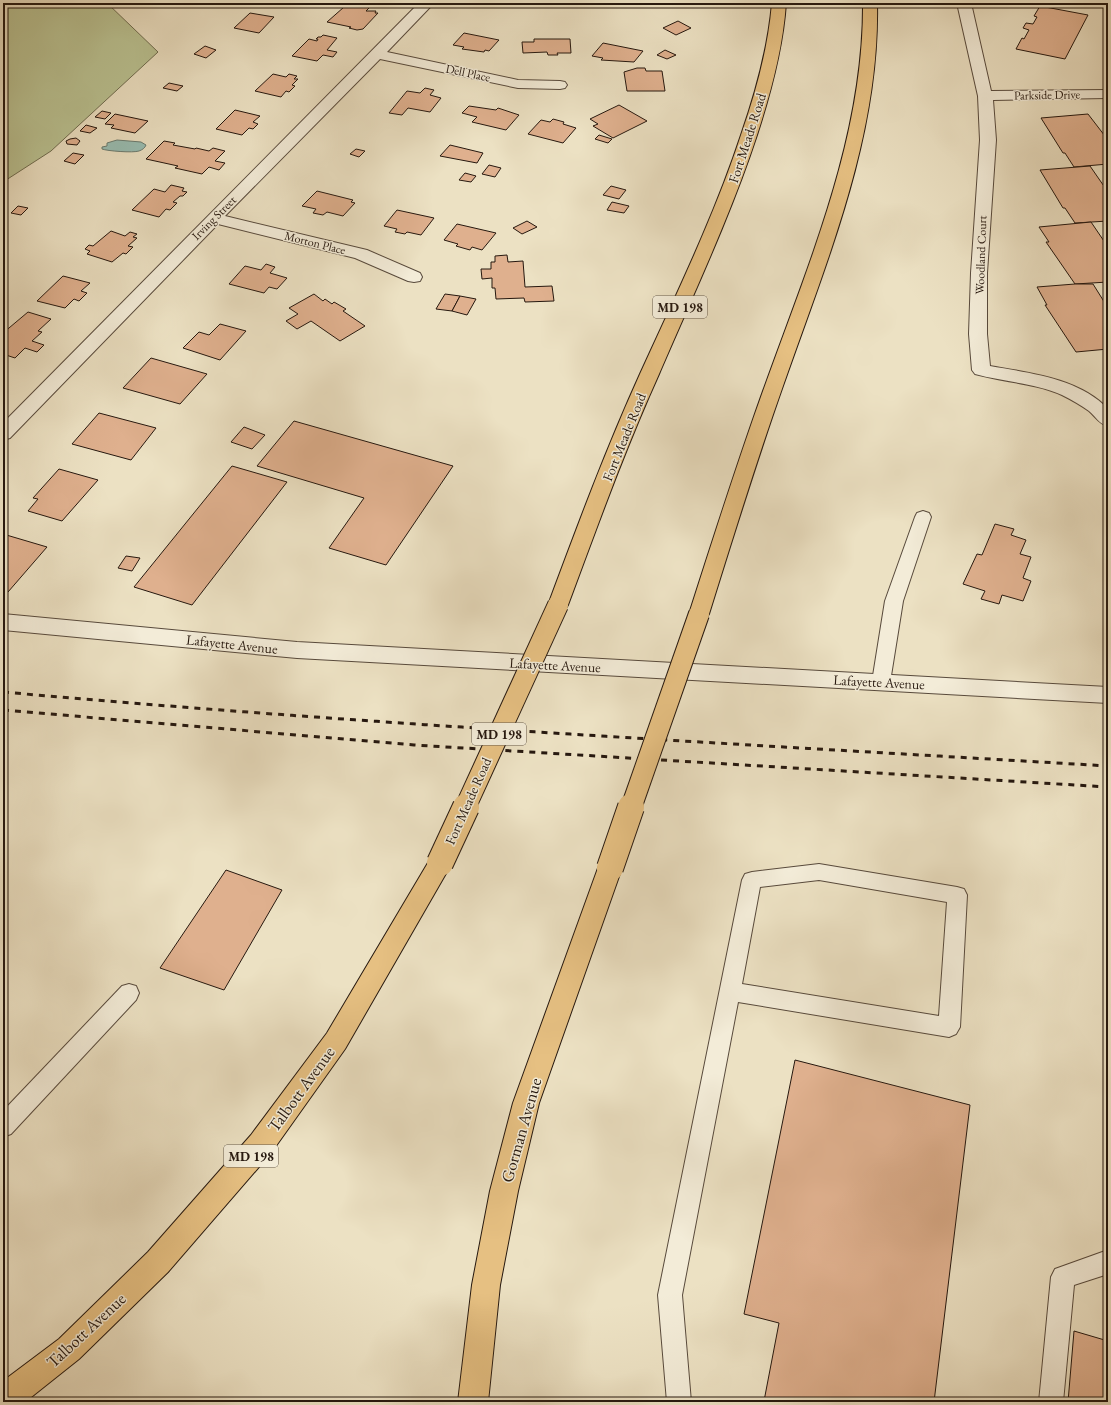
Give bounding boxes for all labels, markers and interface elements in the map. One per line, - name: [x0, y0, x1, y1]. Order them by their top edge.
- street label: Dell Place: [444, 60, 492, 86]
- street label: Parkside Drive: [1014, 86, 1080, 104]
- street label: Fort Meade Road: [724, 90, 770, 185]
- street label: Irving Street: [188, 192, 240, 244]
- street label: Woodland Court: [972, 215, 990, 295]
- street label: Morton Place: [283, 228, 348, 258]
- road number: MD 198: [653, 296, 707, 318]
- street label: Fort Meade Road: [598, 389, 650, 484]
- street label: Lafayette Avenue: [185, 630, 279, 658]
- street label: Lafayette Avenue: [509, 654, 602, 676]
- street label: Lafayette Avenue: [833, 671, 926, 693]
- road number: MD 198: [472, 723, 526, 745]
- street label: Fort Meade Road: [441, 754, 496, 847]
- street label: Talbott Avenue: [263, 1042, 340, 1136]
- street label: Gorman Avenue: [496, 1075, 547, 1185]
- road number: MD 198: [224, 1145, 278, 1167]
- street label: Talbott Avenue: [42, 1287, 131, 1372]

